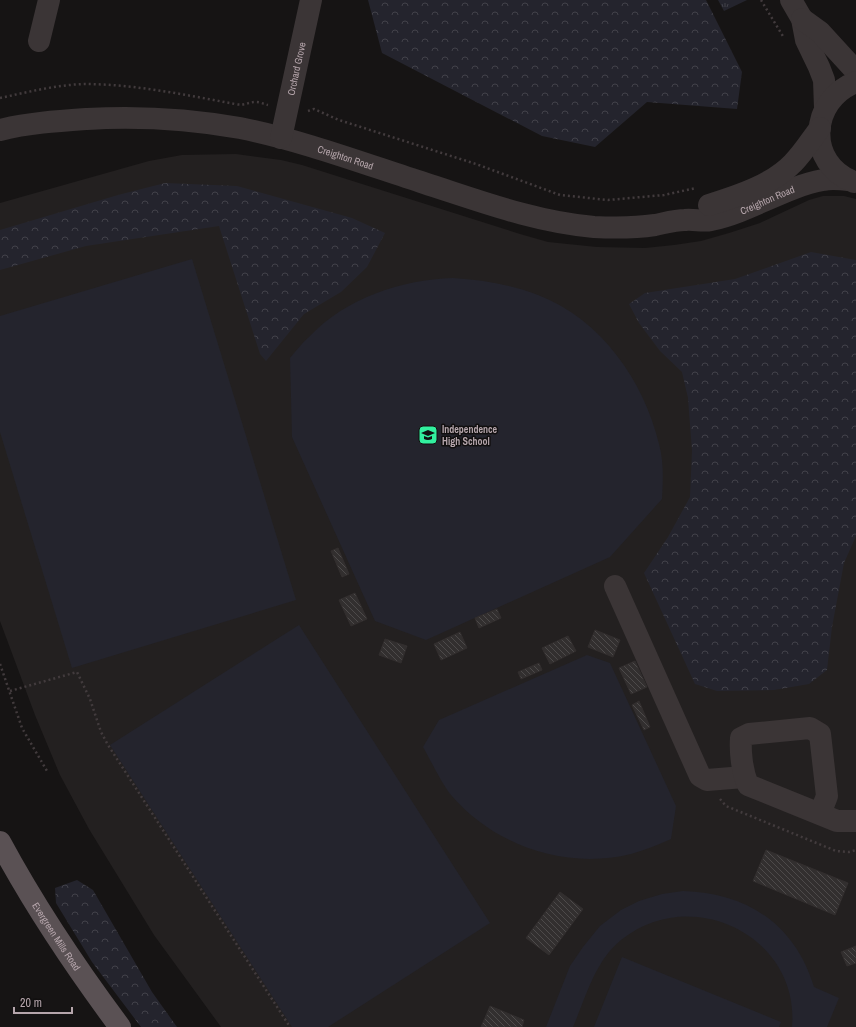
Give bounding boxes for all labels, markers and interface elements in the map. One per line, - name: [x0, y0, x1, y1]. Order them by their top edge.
- street label: Orchard Grove: [284, 40, 309, 97]
- street label: Creighton Road: [316, 143, 375, 173]
- street label: Creighton Road: [738, 183, 796, 218]
- place label: Independence High School: [442, 423, 498, 448]
- school or university icon: Independence High School: [417, 424, 439, 446]
- street label: Evergreen Mills Road: [29, 900, 83, 973]
- scale bar: [14, 989, 72, 1015]
- text: 20 m: [20, 995, 42, 1011]

